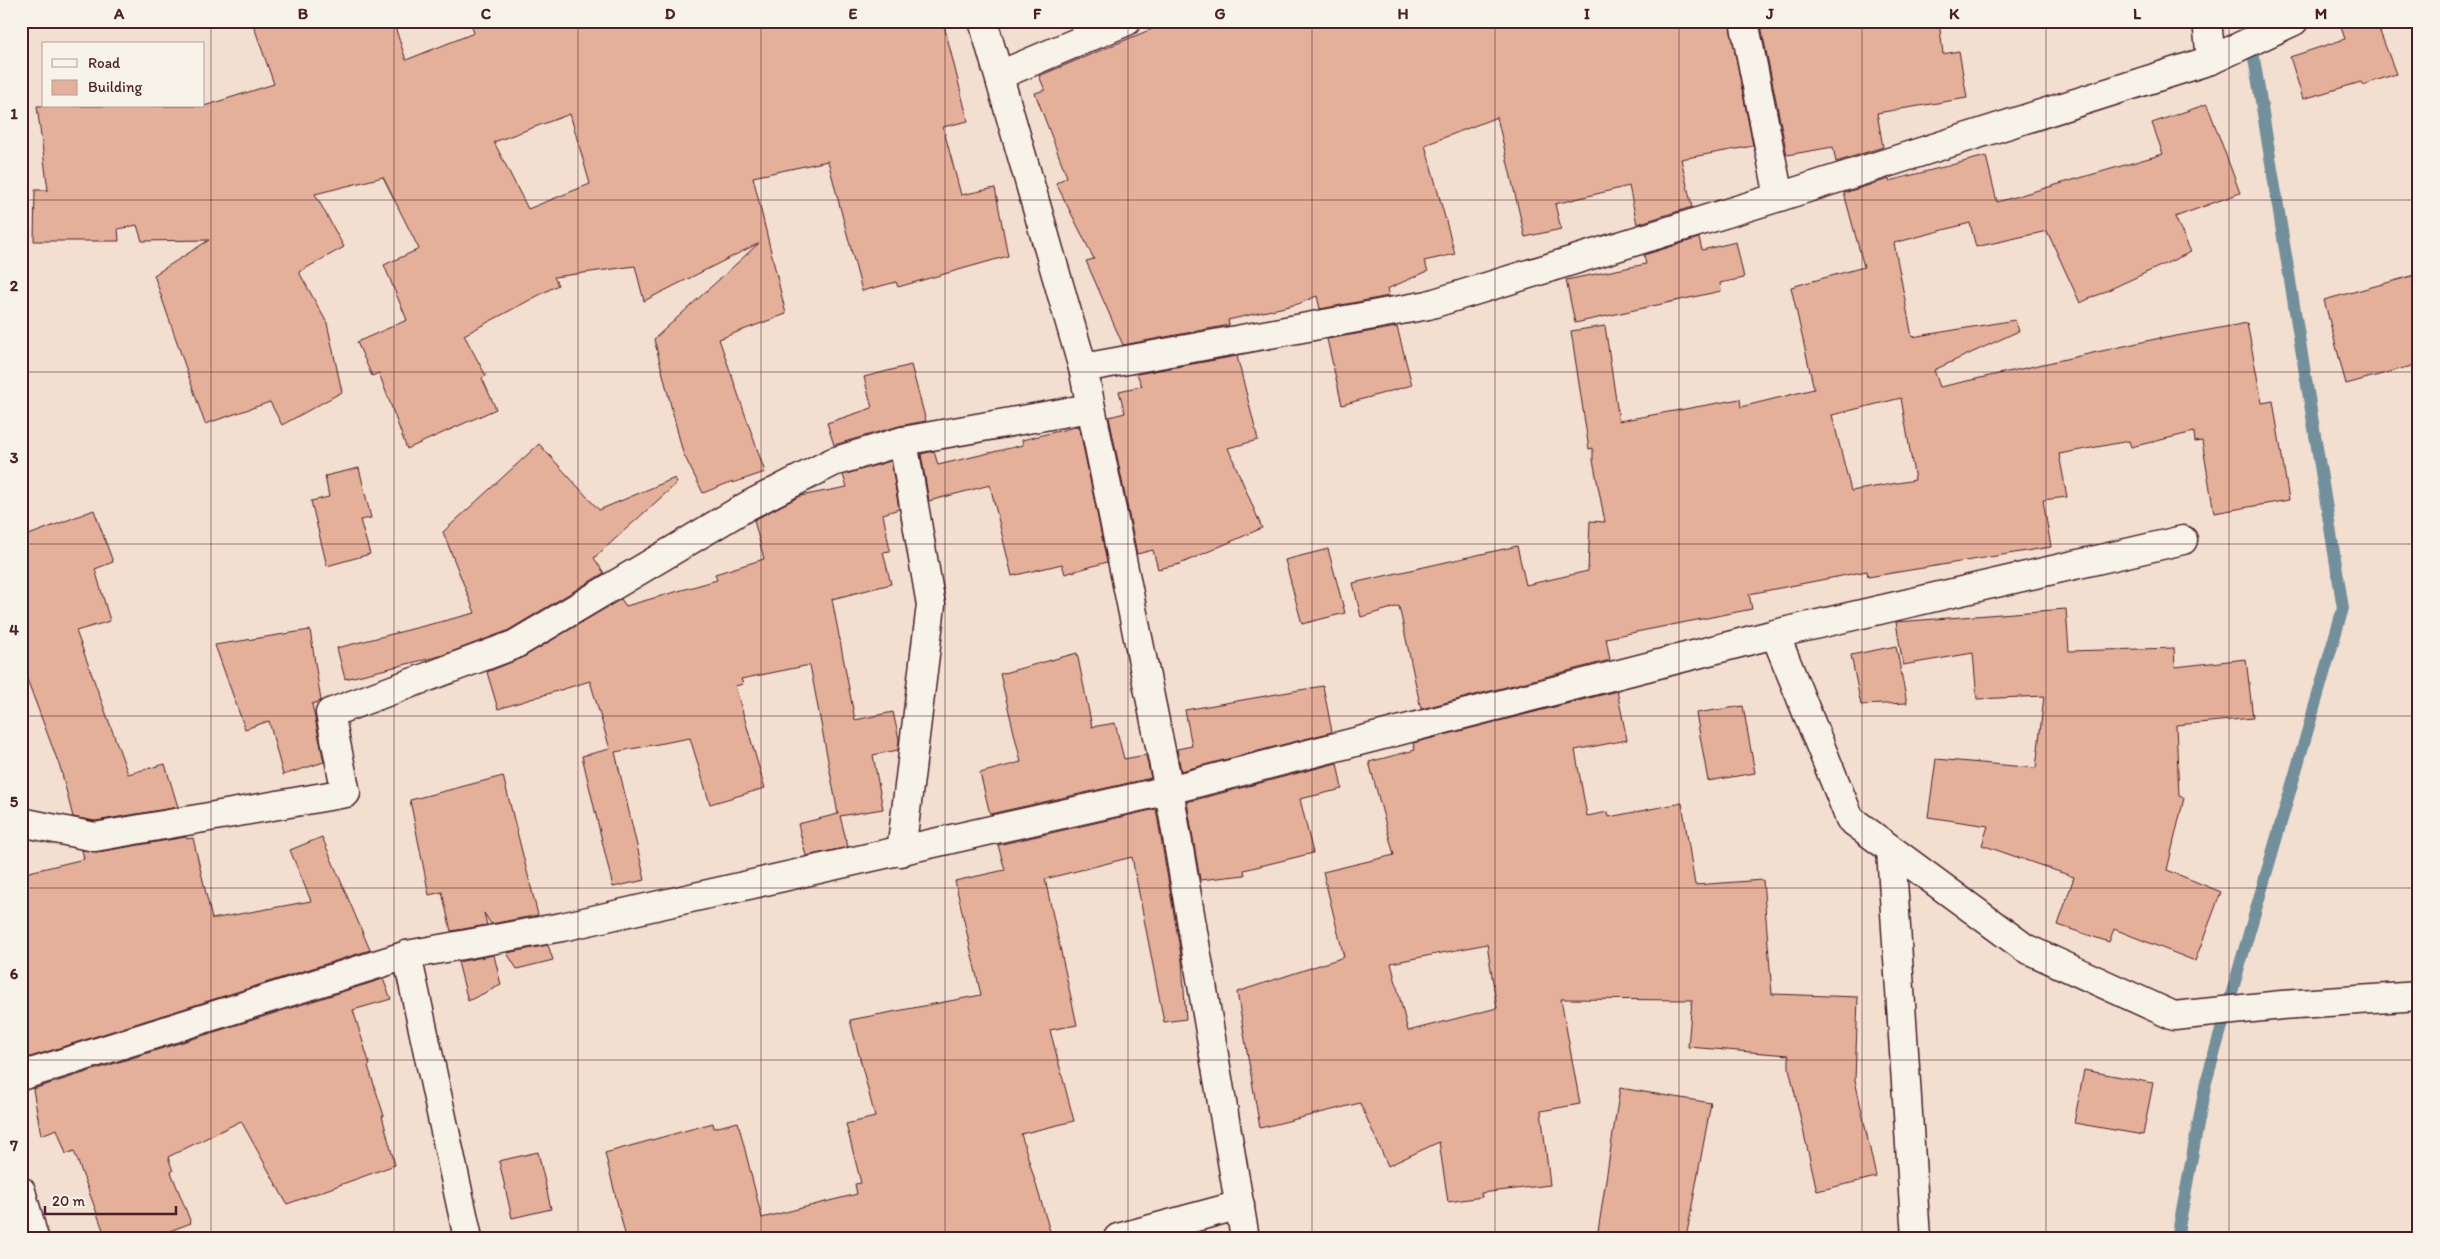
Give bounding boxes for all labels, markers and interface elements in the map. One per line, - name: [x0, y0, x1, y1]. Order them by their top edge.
- text: A: [113, 4, 125, 23]
- text: B: [298, 4, 309, 23]
- text: C: [481, 4, 492, 23]
- text: D: [665, 4, 676, 23]
- text: E: [849, 4, 858, 23]
- text: F: [1033, 4, 1042, 23]
- text: G: [1214, 4, 1226, 23]
- text: H: [1397, 4, 1409, 23]
- text: I: [1584, 4, 1590, 23]
- text: J: [1765, 4, 1774, 23]
- text: K: [1949, 4, 1960, 23]
- text: L: [2133, 4, 2142, 23]
- text: M: [2315, 4, 2327, 23]
- legend: [42, 42, 205, 108]
- text: Road: [88, 54, 121, 72]
- text: Building: [88, 78, 142, 96]
- text: 1: [10, 104, 18, 123]
- text: 2: [10, 276, 19, 295]
- text: 3: [10, 448, 19, 467]
- text: 4: [9, 620, 19, 639]
- text: 5: [10, 792, 19, 811]
- text: 6: [10, 964, 19, 983]
- text: 7: [9, 1136, 18, 1155]
- scale bar: [45, 1184, 176, 1216]
- text: 20 m: [52, 1192, 86, 1210]

